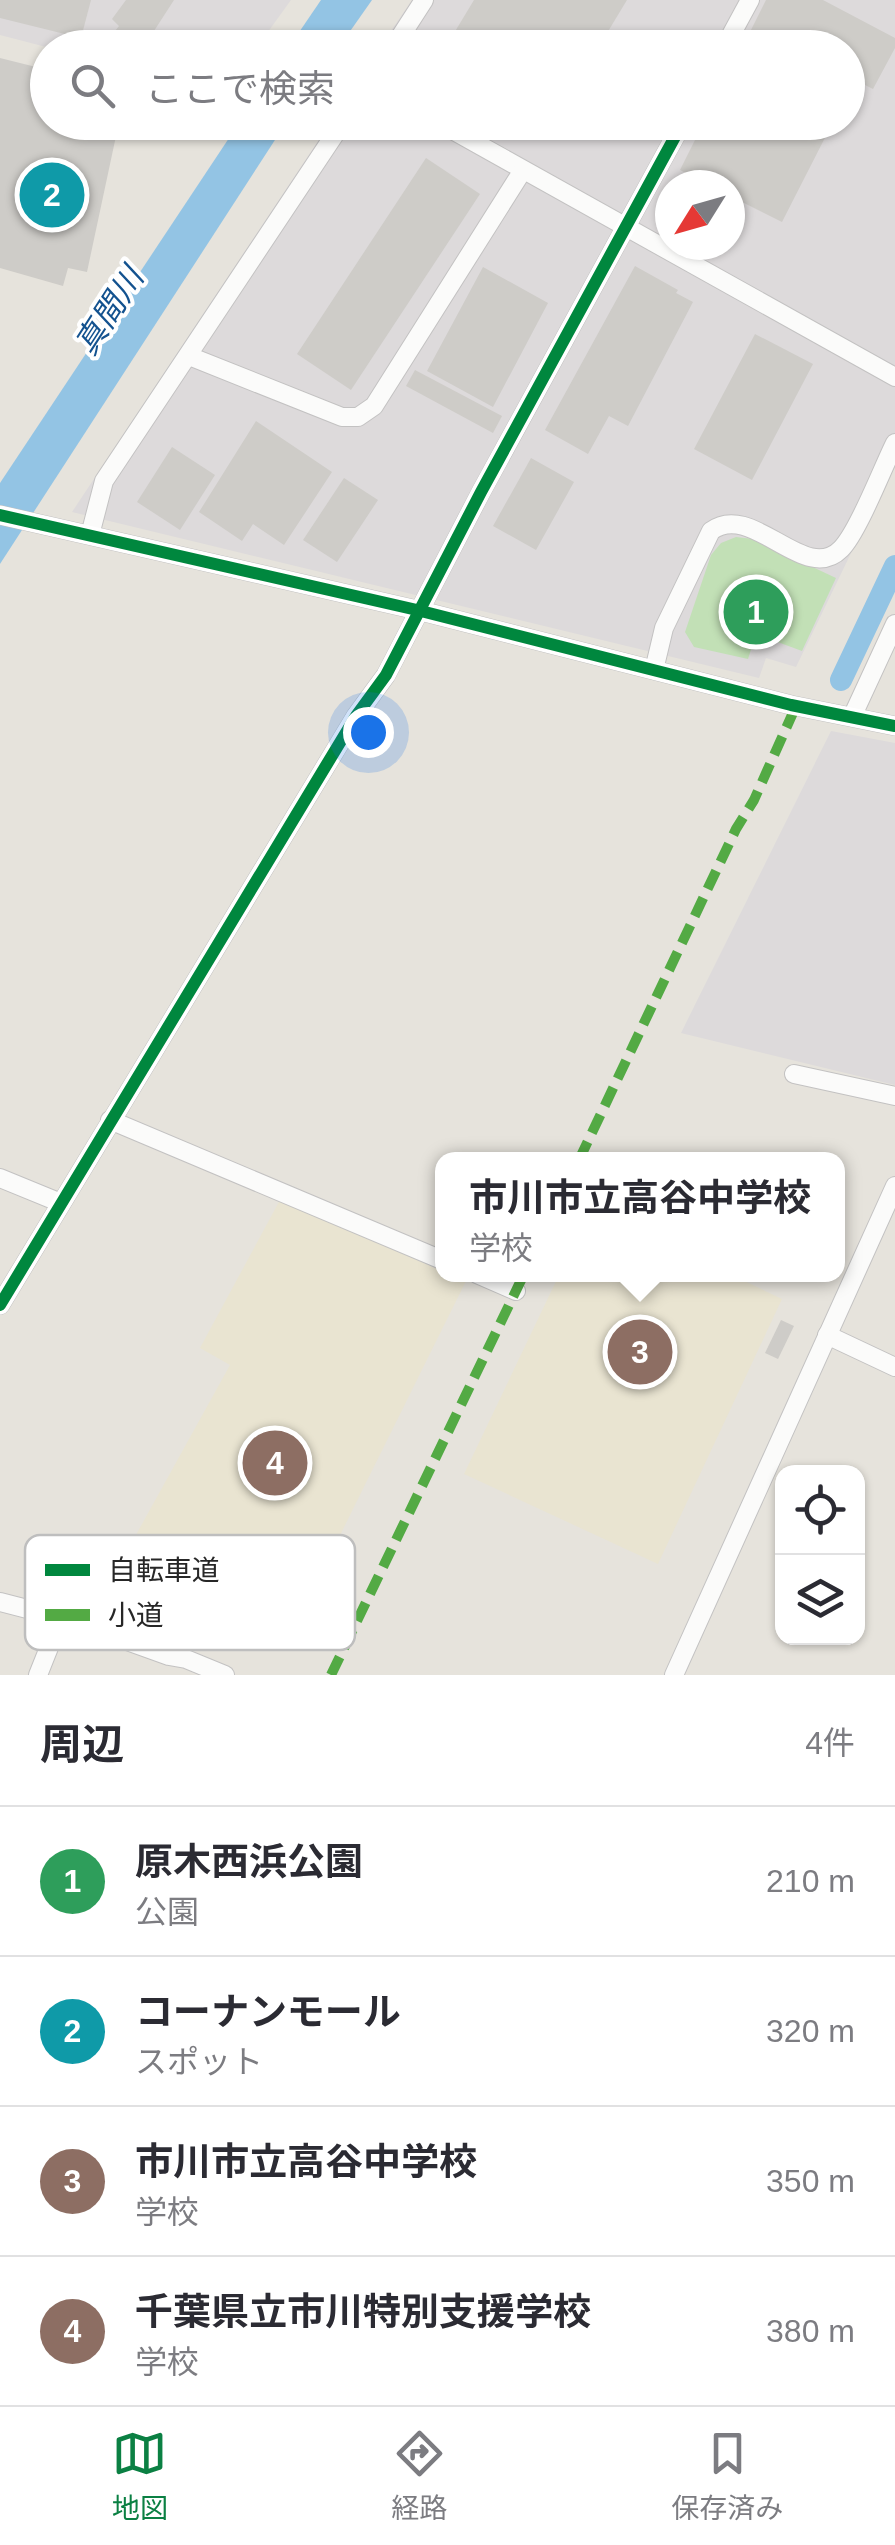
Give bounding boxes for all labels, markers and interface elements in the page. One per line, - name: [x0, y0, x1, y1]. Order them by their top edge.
- search box: [30, 30, 865, 140]
- icon: search: [65, 58, 120, 113]
- text: ここで検索: [145, 68, 335, 110]
- pin: 2: [20, 158, 84, 232]
- north arrow: [655, 170, 745, 260]
- water label: 真間川: [68, 258, 152, 361]
- pin: 1: [724, 574, 788, 650]
- your location: [343, 707, 394, 758]
- popup: [435, 1152, 845, 1282]
- text: 市川市立高谷中学校: [469, 1177, 811, 1219]
- text: 学校: [469, 1230, 533, 1266]
- pin: 3: [608, 1314, 672, 1390]
- pin: 4: [242, 1426, 308, 1500]
- map controls: [775, 1465, 865, 1645]
- button: locate: [775, 1465, 865, 1555]
- legend: [25, 1535, 355, 1650]
- text: 自転車道: [108, 1555, 220, 1586]
- button: layers: [775, 1555, 865, 1645]
- text: 小道: [108, 1600, 164, 1631]
- text: 周辺: [40, 1721, 124, 1768]
- text: 4件: [805, 1725, 855, 1761]
- text: 原木西浜公園: [135, 1841, 363, 1883]
- text: 1: [64, 1863, 81, 1899]
- text: 210 m: [766, 1863, 855, 1899]
- text: 公園: [135, 1894, 199, 1930]
- text: コーナンモール: [135, 1991, 401, 2033]
- text: 2: [64, 2013, 81, 2049]
- text: 320 m: [766, 2013, 855, 2049]
- text: スポット: [135, 2044, 263, 2080]
- text: 市川市立高谷中学校: [135, 2141, 477, 2183]
- text: 3: [64, 2163, 81, 2199]
- text: 350 m: [766, 2163, 855, 2199]
- text: 学校: [135, 2194, 199, 2230]
- text: 千葉県立市川特別支援学校: [135, 2291, 591, 2333]
- text: 4: [64, 2313, 81, 2349]
- text: 380 m: [766, 2313, 855, 2349]
- text: 学校: [135, 2344, 199, 2380]
- tab: 地図: [112, 2426, 168, 2526]
- tab: 経路: [391, 2426, 447, 2526]
- tab: 保存済み: [671, 2426, 783, 2526]

